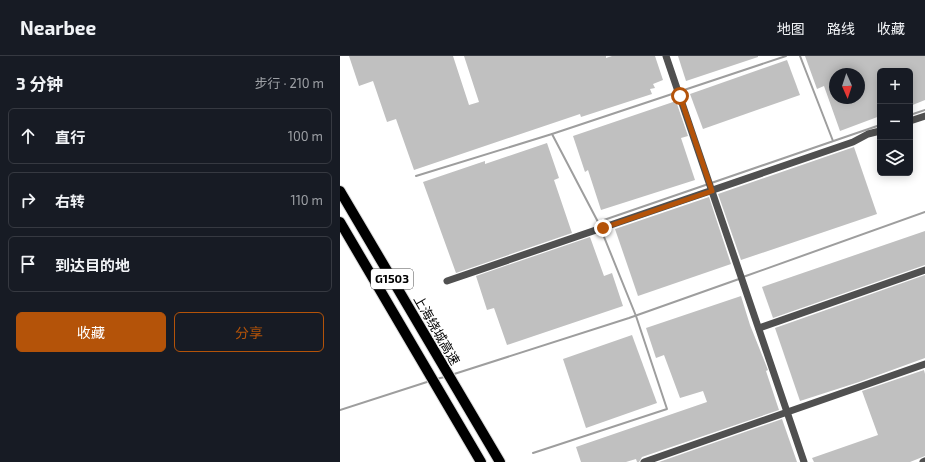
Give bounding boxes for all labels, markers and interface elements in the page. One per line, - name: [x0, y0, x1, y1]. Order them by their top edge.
- text: Nearbee: [20, 16, 96, 39]
- text: 地图: [777, 20, 805, 37]
- text: 路线: [827, 20, 855, 37]
- text: 收藏: [877, 20, 905, 37]
- north arrow: [829, 68, 865, 104]
- map controls: [877, 68, 913, 176]
- button: +: [877, 68, 913, 104]
- text: 3 分钟: [16, 73, 63, 93]
- text: 步行 · 210 m: [255, 75, 324, 91]
- route start: [671, 87, 689, 105]
- button: −: [877, 104, 913, 140]
- icon: ahead: [17, 125, 39, 147]
- text: 直行: [55, 128, 85, 146]
- text: 100 m: [288, 128, 323, 144]
- button: layers: [877, 140, 913, 176]
- icon: right: [17, 189, 39, 211]
- text: 右转: [55, 192, 85, 210]
- text: 110 m: [291, 192, 323, 208]
- route end: [594, 219, 612, 237]
- icon: arrive: [17, 253, 39, 275]
- text: 到达目的地: [55, 256, 130, 274]
- road number: G1503: [371, 269, 413, 289]
- street label: 上海绕城高速: [411, 292, 463, 368]
- button: 收藏: [16, 312, 166, 352]
- button: 分享: [174, 312, 324, 352]

